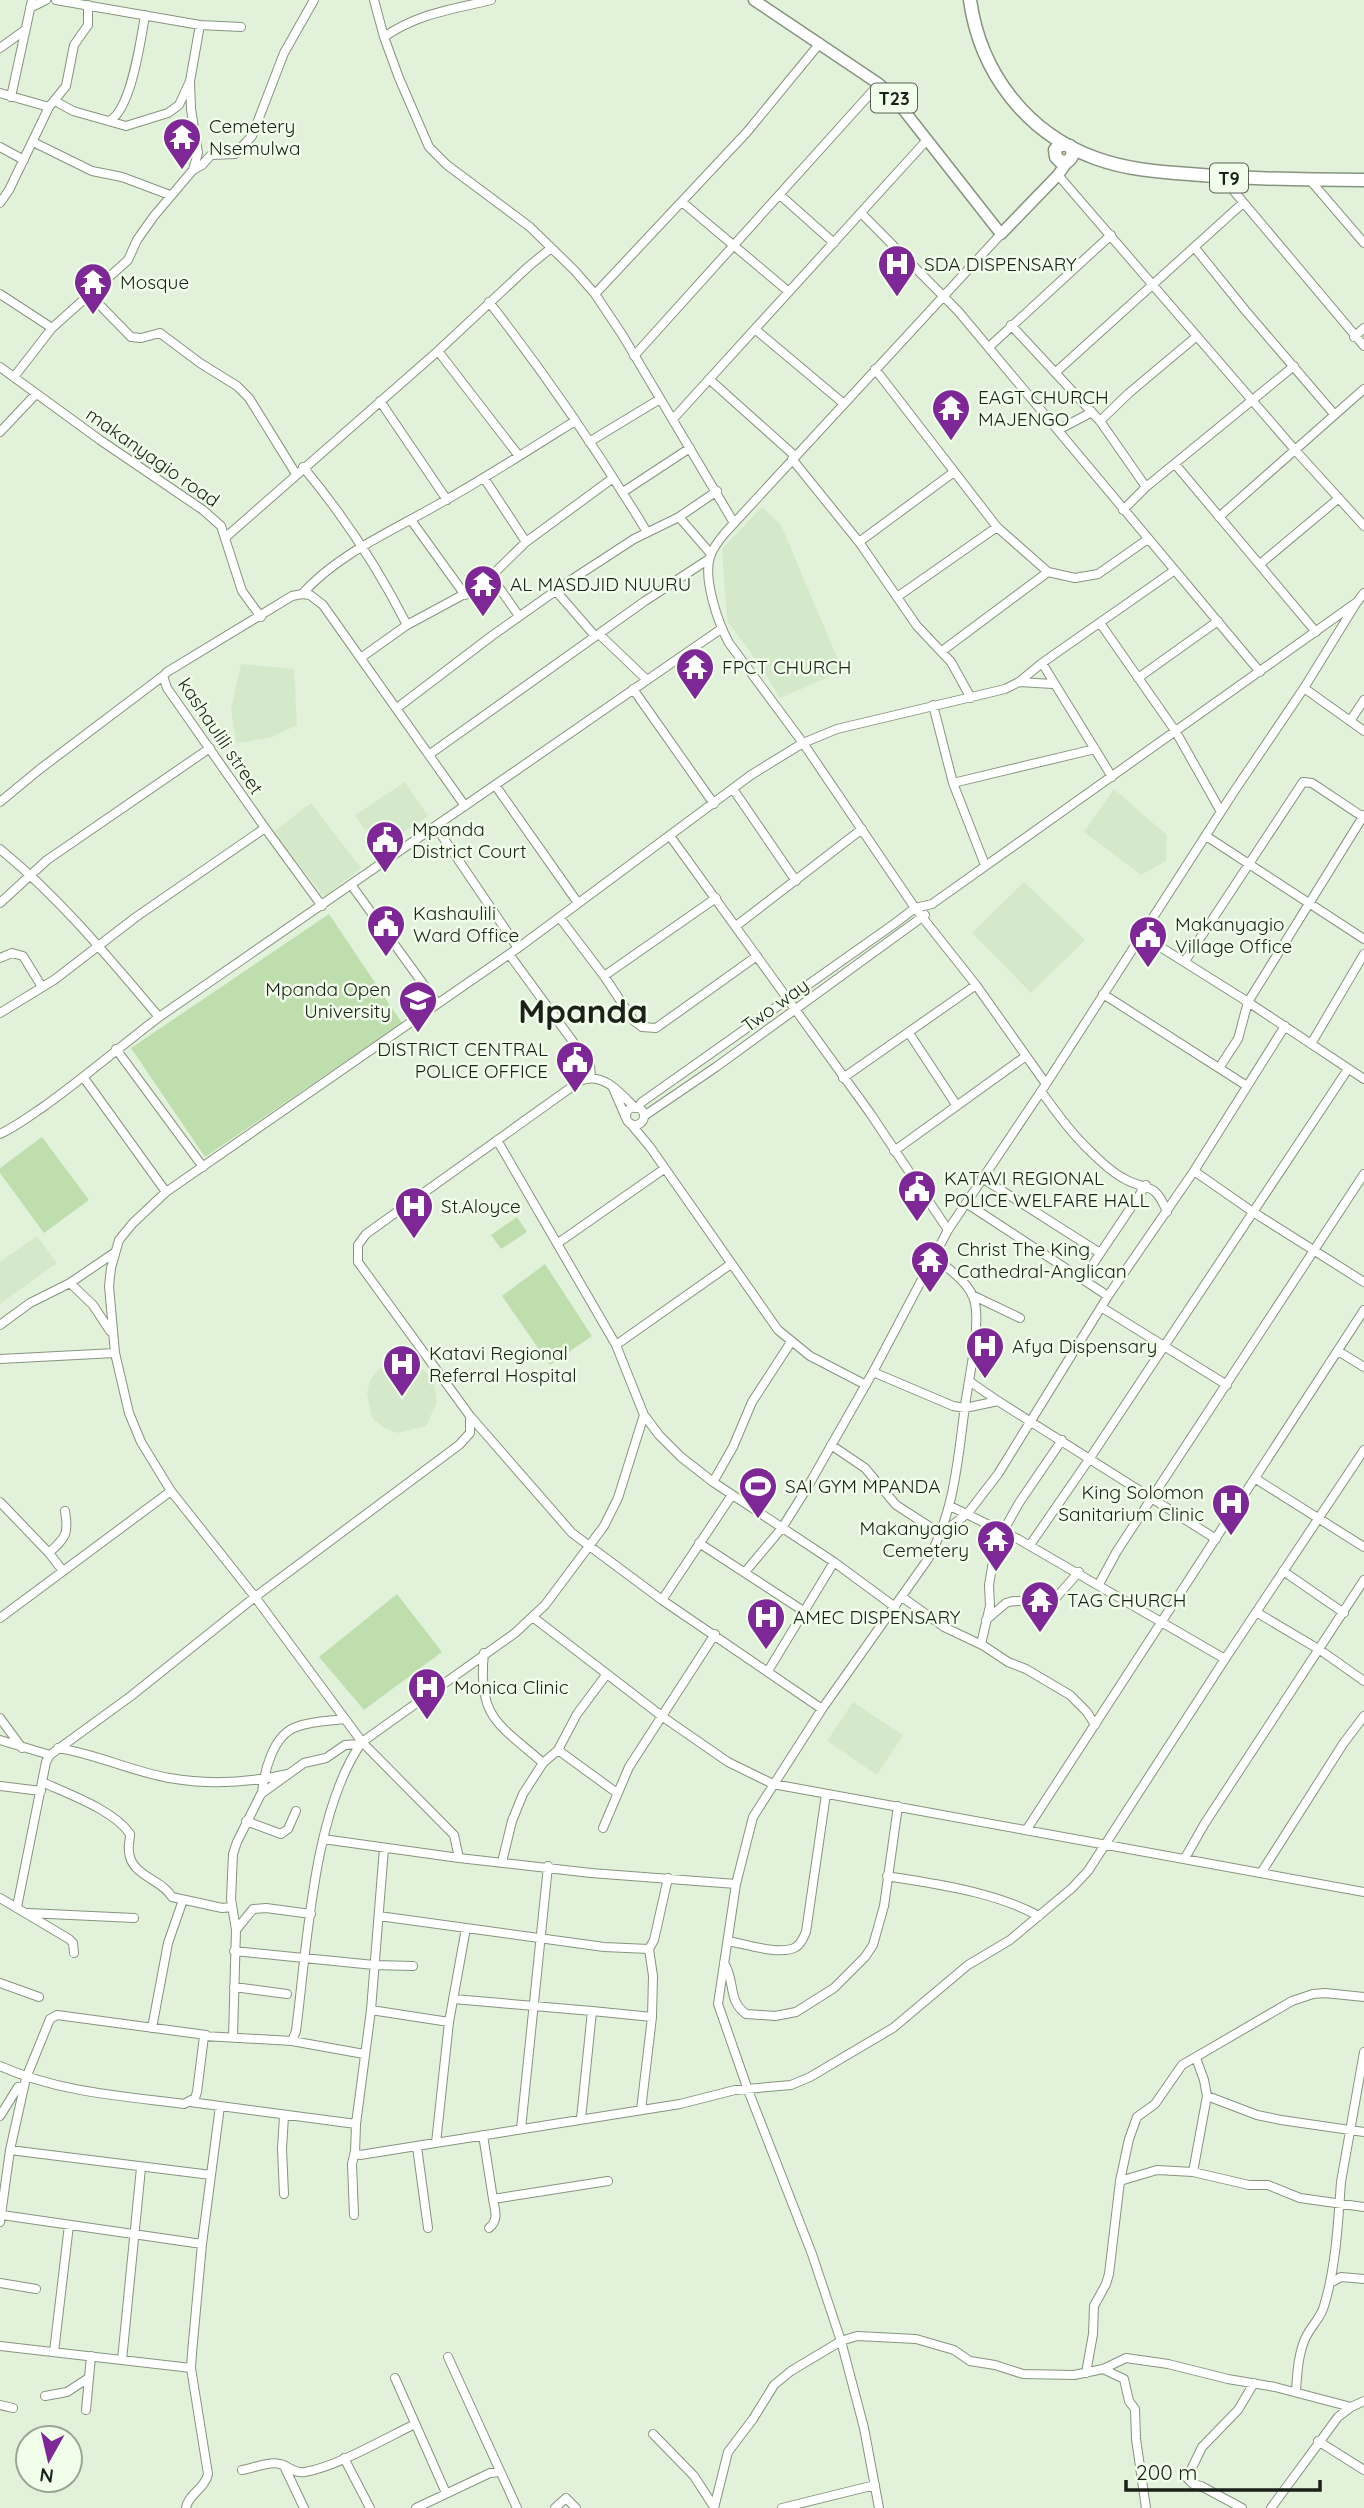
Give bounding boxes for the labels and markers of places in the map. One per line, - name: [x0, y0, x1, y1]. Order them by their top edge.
- place label: Cemetery Nsemulwa: [209, 114, 301, 160]
- temple icon: Cemetery Nsemulwa: [161, 116, 203, 171]
- hospital icon: SDA DISPENSARY: [876, 243, 918, 298]
- place label: SDA DISPENSARY: [924, 252, 1077, 276]
- temple icon: Mosque: [72, 261, 114, 316]
- place label: Mosque: [120, 270, 189, 294]
- place label: EAGT CHURCH MAJENGO: [978, 385, 1109, 431]
- temple icon: EAGT CHURCH MAJENGO: [930, 387, 972, 442]
- temple icon: AL MASDJID NUURU: [462, 563, 504, 618]
- place label: AL MASDJID NUURU: [510, 572, 691, 596]
- temple icon: FPCT CHURCH: [674, 646, 716, 701]
- place label: FPCT CHURCH: [722, 655, 851, 679]
- place label: Mpanda District Court: [412, 817, 526, 863]
- public building icon: Mpanda District Court: [364, 819, 406, 874]
- place label: Kashaulili Ward Office: [413, 901, 519, 947]
- public building icon: Kashaulili Ward Office: [365, 903, 407, 958]
- place label: Makanyagio Village Office: [1175, 912, 1292, 958]
- public building icon: Makanyagio Village Office: [1127, 914, 1169, 969]
- place label: Mpanda Open University: [265, 977, 391, 1023]
- school or university icon: Mpanda Open University: [397, 979, 439, 1034]
- place label: DISTRICT CENTRAL POLICE OFFICE: [377, 1037, 548, 1083]
- public building icon: DISTRICT CENTRAL POLICE OFFICE: [554, 1039, 596, 1094]
- place label: KATAVI REGIONAL POLICE WELFARE HALL: [944, 1166, 1150, 1212]
- public building icon: KATAVI REGIONAL POLICE WELFARE HALL: [896, 1168, 938, 1223]
- hospital icon: St.Aloyce: [393, 1185, 435, 1240]
- place label: St.Aloyce: [441, 1194, 521, 1218]
- place label: Christ The King Cathedral-Anglican: [957, 1237, 1127, 1283]
- temple icon: Christ The King Cathedral-Anglican: [909, 1239, 951, 1294]
- hospital icon: Afya Dispensary: [964, 1325, 1006, 1380]
- place label: Afya Dispensary: [1012, 1334, 1157, 1358]
- place label: Katavi Regional Referral Hospital: [429, 1341, 577, 1387]
- hospital icon: Katavi Regional Referral Hospital: [381, 1343, 423, 1398]
- sports icon: SAI GYM MPANDA: [737, 1465, 779, 1520]
- place label: SAI GYM MPANDA: [785, 1474, 940, 1498]
- place label: King Solomon Sanitarium Clinic: [1058, 1480, 1204, 1526]
- hospital icon: King Solomon Sanitarium Clinic: [1210, 1482, 1252, 1537]
- place label: Makanyagio Cemetery: [860, 1516, 969, 1562]
- temple icon: Makanyagio Cemetery: [975, 1518, 1017, 1573]
- temple icon: TAG CHURCH: [1019, 1579, 1061, 1634]
- place label: TAG CHURCH: [1067, 1588, 1186, 1612]
- hospital icon: AMEC DISPENSARY: [745, 1596, 787, 1651]
- place label: AMEC DISPENSARY: [793, 1605, 961, 1629]
- hospital icon: Monica Clinic: [406, 1666, 448, 1721]
- place label: Monica Clinic: [454, 1675, 569, 1699]

